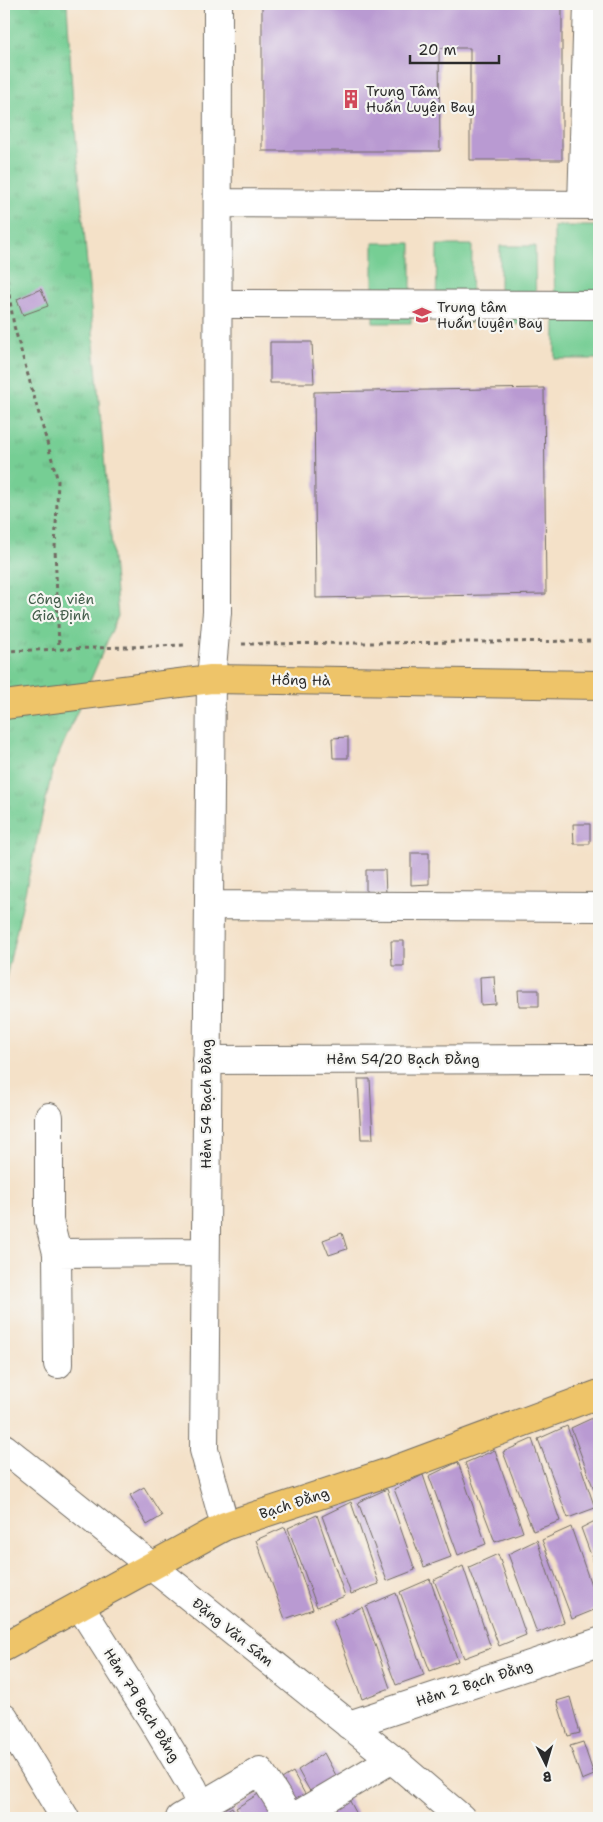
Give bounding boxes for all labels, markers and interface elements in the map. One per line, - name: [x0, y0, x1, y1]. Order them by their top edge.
- scale bar: [410, 32, 499, 64]
- text: 20 m: [418, 40, 457, 60]
- place label: Trung Tâm Huấn Luyện Bay: [366, 82, 475, 116]
- building icon: Trung Tâm Huấn Luyện Bay: [340, 88, 362, 110]
- place label: Trung tâm Huấn luyện Bay: [437, 298, 543, 332]
- school or university icon: Trung tâm Huấn luyện Bay: [411, 304, 433, 326]
- park label: Công viên Gia Định: [28, 590, 95, 624]
- street label: Hồng Hà: [271, 670, 331, 690]
- street label: Hẻm 54 Bạch Đằng: [197, 1039, 215, 1169]
- street label: Hẻm 54/20 Bạch Đằng: [326, 1050, 480, 1068]
- street label: Bạch Đằng: [257, 1483, 331, 1523]
- street label: Đặng Văn Sâm: [189, 1594, 277, 1670]
- street label: Hẻm 79 Bạch Đằng: [100, 1645, 184, 1765]
- street label: Hẻm 2 Bạch Đằng: [414, 1656, 534, 1710]
- north arrow: [520, 1740, 570, 1790]
- text: B: [542, 1768, 552, 1786]

